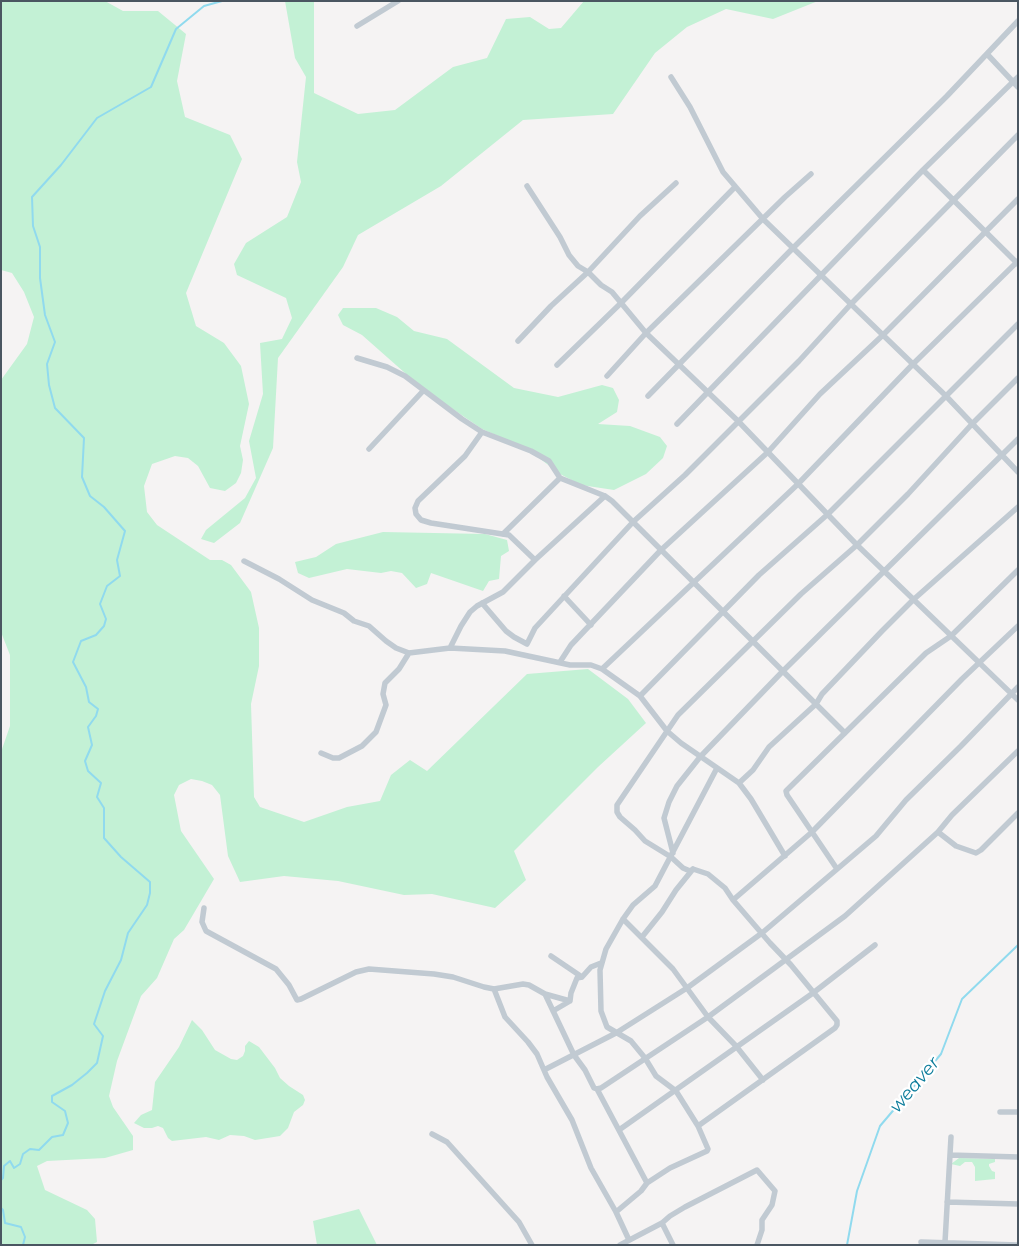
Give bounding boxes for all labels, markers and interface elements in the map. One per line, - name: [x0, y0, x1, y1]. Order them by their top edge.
- water label: weaver: [885, 1053, 945, 1117]

